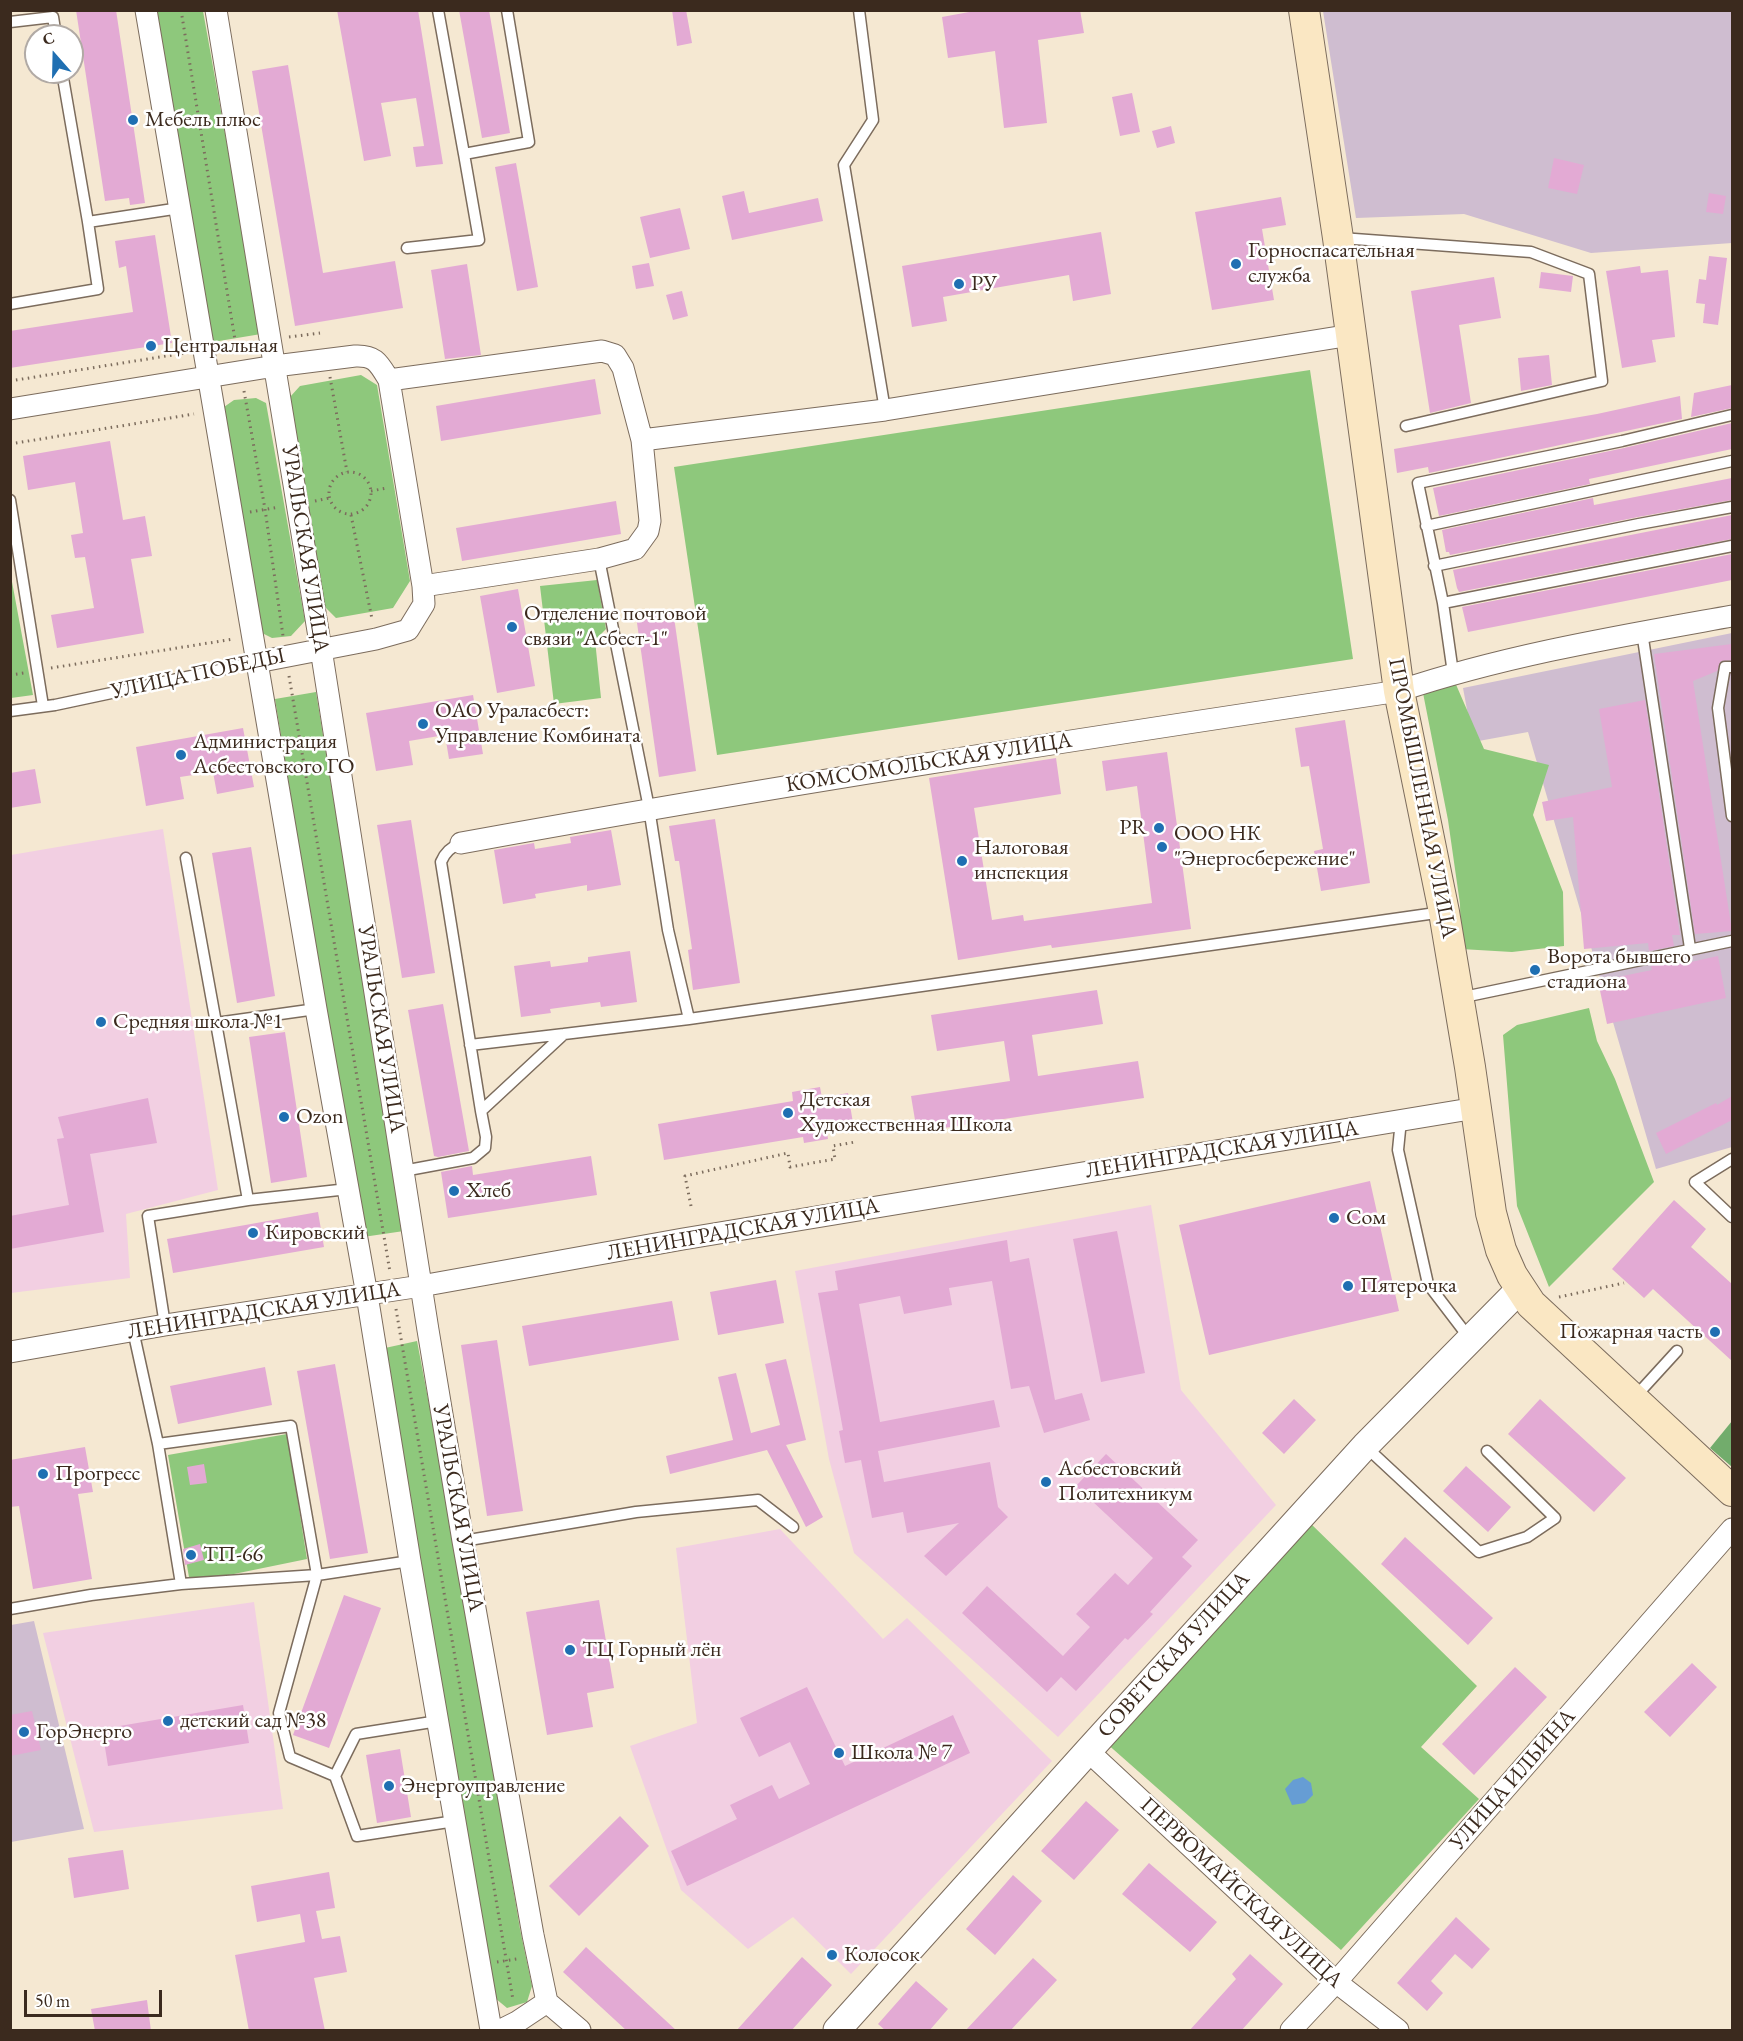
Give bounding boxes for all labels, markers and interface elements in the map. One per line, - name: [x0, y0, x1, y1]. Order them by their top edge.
- north arrow: [24, 24, 84, 84]
- text: С: [39, 27, 57, 50]
- place label: Мебель плюс: [145, 107, 261, 133]
- marker: Мебель плюс: [126, 113, 140, 127]
- place label: Горноспасательная служба: [1248, 238, 1415, 290]
- marker: Горноспасательная служба: [1229, 257, 1243, 271]
- place label: РУ: [971, 271, 997, 297]
- marker: РУ: [952, 277, 966, 291]
- place label: Центральная: [163, 333, 278, 359]
- marker: Центральная: [144, 339, 158, 353]
- street label: УРАЛЬСКАЯ УЛИЦА: [276, 443, 334, 655]
- place label: Отделение почтовой связи "Асбест-1": [524, 601, 707, 652]
- marker: Отделение почтовой связи "Асбест-1": [505, 620, 519, 634]
- street label: УЛИЦА ПОБЕДЫ: [108, 643, 288, 705]
- street label: ПРОМЫШЛЕННАЯ УЛИЦА: [1382, 656, 1462, 940]
- place label: ОАО Ураласбест: Управление Комбината: [435, 698, 641, 750]
- marker: ОАО Ураласбест: Управление Комбината: [416, 717, 430, 731]
- street label: КОМСОМОЛЬСКАЯ УЛИЦА: [784, 727, 1074, 799]
- place label: Администрация Асбестовского ГО: [193, 729, 355, 780]
- marker: Администрация Асбестовского ГО: [174, 748, 188, 762]
- place label: PR: [1119, 815, 1147, 841]
- marker: PR: [1152, 821, 1166, 835]
- place label: ООО НК "Энергосбережение": [1174, 821, 1356, 872]
- place label: Налоговая инспекция: [974, 835, 1069, 886]
- marker: ООО НК "Энергосбережение": [1155, 840, 1169, 854]
- marker: Налоговая инспекция: [955, 854, 969, 868]
- street label: УРАЛЬСКАЯ УЛИЦА: [352, 923, 410, 1135]
- place label: Ворота бывшего стадиона: [1547, 944, 1691, 996]
- marker: Ворота бывшего стадиона: [1528, 963, 1542, 977]
- place label: Средняя школа №1: [113, 1009, 283, 1035]
- marker: Средняя школа №1: [94, 1015, 108, 1029]
- place label: Детская Художественная Школа: [800, 1087, 1012, 1138]
- place label: Ozon: [296, 1104, 344, 1130]
- marker: Детская Художественная Школа: [781, 1106, 795, 1120]
- marker: Ozon: [277, 1110, 291, 1124]
- street label: ЛЕНИНГРАДСКАЯ УЛИЦА: [1083, 1115, 1361, 1185]
- place label: Хлеб: [466, 1178, 511, 1204]
- marker: Хлеб: [447, 1184, 461, 1198]
- street label: ЛЕНИНГРАДСКАЯ УЛИЦА: [605, 1193, 881, 1267]
- place label: Сом: [1346, 1205, 1386, 1231]
- marker: Сом: [1327, 1211, 1341, 1225]
- place label: Кировский: [265, 1220, 365, 1246]
- marker: Кировский: [246, 1226, 260, 1240]
- place label: Пятерочка: [1360, 1273, 1457, 1299]
- street label: ЛЕНИНГРАДСКАЯ УЛИЦА: [125, 1276, 403, 1346]
- marker: Пятерочка: [1341, 1279, 1355, 1293]
- place label: Пожарная часть: [1559, 1319, 1703, 1345]
- marker: Пожарная часть: [1708, 1325, 1722, 1339]
- street label: УРАЛЬСКАЯ УЛИЦА: [427, 1402, 489, 1614]
- place label: Асбестовский Политехникум: [1058, 1456, 1192, 1508]
- place label: Прогресс: [55, 1461, 141, 1487]
- marker: Прогресс: [36, 1467, 50, 1481]
- marker: Асбестовский Политехникум: [1039, 1475, 1053, 1489]
- place label: ТП-66: [203, 1542, 263, 1568]
- marker: ТП-66: [184, 1548, 198, 1562]
- street label: СОВЕТСКАЯ УЛИЦА: [1092, 1566, 1256, 1744]
- place label: ТЦ Горный лён: [582, 1637, 721, 1663]
- marker: ТЦ Горный лён: [563, 1643, 577, 1657]
- street label: УЛИЦА ИЛЬИНА: [1444, 1704, 1582, 1856]
- place label: детский сад №38: [180, 1708, 326, 1734]
- marker: детский сад №38: [161, 1714, 175, 1728]
- place label: ГорЭнерго: [36, 1719, 132, 1745]
- marker: ГорЭнерго: [17, 1725, 31, 1739]
- place label: Школа № 7: [851, 1740, 952, 1766]
- marker: Школа № 7: [832, 1746, 846, 1760]
- place label: Энергоуправление: [401, 1773, 565, 1799]
- marker: Энергоуправление: [382, 1779, 396, 1793]
- street label: ПЕРВОМАЙСКАЯ УЛИЦА: [1134, 1792, 1348, 1994]
- place label: Колосок: [844, 1942, 920, 1968]
- marker: Колосок: [825, 1948, 839, 1962]
- scale bar: [27, 1978, 165, 2016]
- text: 50 m: [35, 1989, 70, 2012]

